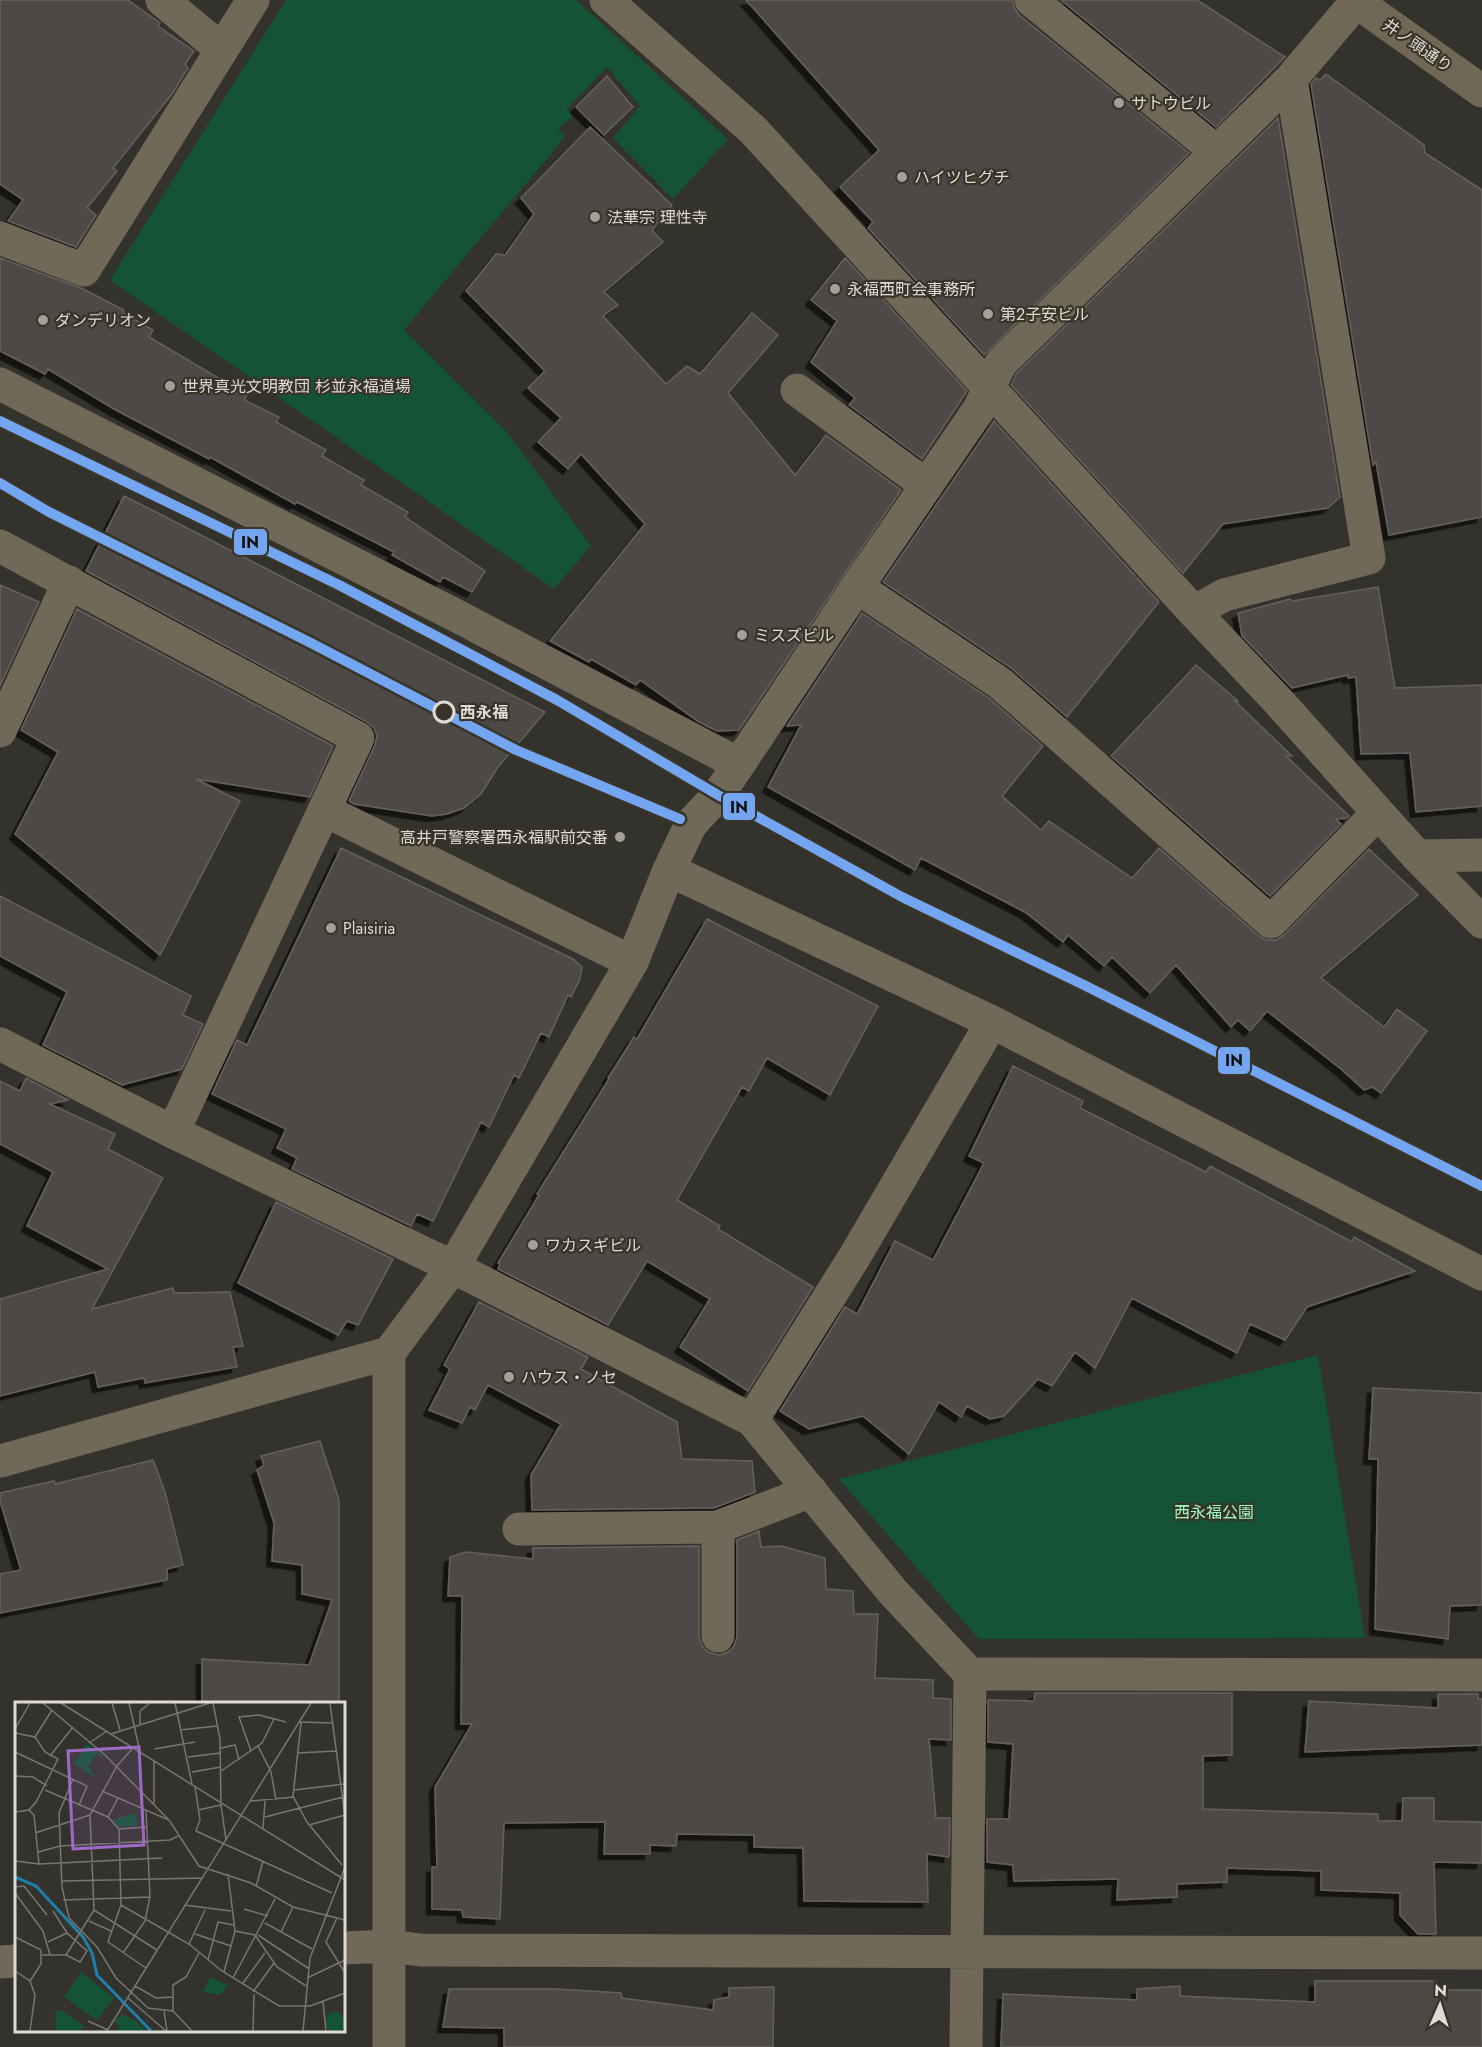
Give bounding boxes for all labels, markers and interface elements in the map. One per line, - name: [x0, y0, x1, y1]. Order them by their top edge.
- street label: 井ノ頭通り: [1378, 13, 1457, 78]
- place label: サトウビル: [1131, 92, 1211, 115]
- marker: サトウビル: [1112, 96, 1126, 110]
- place label: ハイツヒグチ: [914, 166, 1010, 189]
- marker: ハイツヒグチ: [895, 170, 909, 184]
- place label: 法華宗 理性寺: [607, 206, 708, 229]
- marker: 法華宗 理性寺: [588, 210, 602, 224]
- place label: 永福西町会事務所: [847, 278, 975, 301]
- marker: 永福西町会事務所: [828, 282, 842, 296]
- place label: 第2子安ビル: [1000, 303, 1089, 326]
- marker: 第2子安ビル: [981, 307, 995, 321]
- place label: ダンデリオン: [55, 309, 151, 332]
- marker: ダンデリオン: [36, 313, 50, 327]
- place label: 世界真光文明教団 杉並永福道場: [182, 375, 411, 398]
- marker: 世界真光文明教団 杉並永福道場: [163, 379, 177, 393]
- line badge: IN: [233, 528, 268, 556]
- text: IN: [241, 531, 259, 554]
- place label: ミスズビル: [754, 624, 834, 647]
- marker: ミスズビル: [735, 628, 749, 642]
- marker: 西永福: [433, 701, 455, 723]
- place label: 西永福: [460, 701, 508, 724]
- line badge: IN: [722, 792, 756, 821]
- text: IN: [730, 796, 748, 819]
- place label: 高井戸警察署西永福駅前交番: [400, 826, 608, 849]
- marker: 高井戸警察署西永福駅前交番: [613, 830, 627, 844]
- place label: Plaisiria: [343, 917, 395, 940]
- marker: Plaisiria: [324, 921, 338, 935]
- line badge: IN: [1217, 1046, 1251, 1075]
- text: IN: [1225, 1049, 1243, 1072]
- place label: ワカスギビル: [545, 1234, 641, 1257]
- marker: ワカスギビル: [526, 1238, 540, 1252]
- place label: ハウス・ノセ: [521, 1366, 617, 1389]
- marker: ハウス・ノセ: [502, 1370, 516, 1384]
- park label: 西永福公園: [1174, 1501, 1254, 1524]
- inset map: [15, 1702, 345, 2032]
- north arrow: [1410, 1975, 1470, 2035]
- text: N: [1434, 1979, 1448, 2002]

